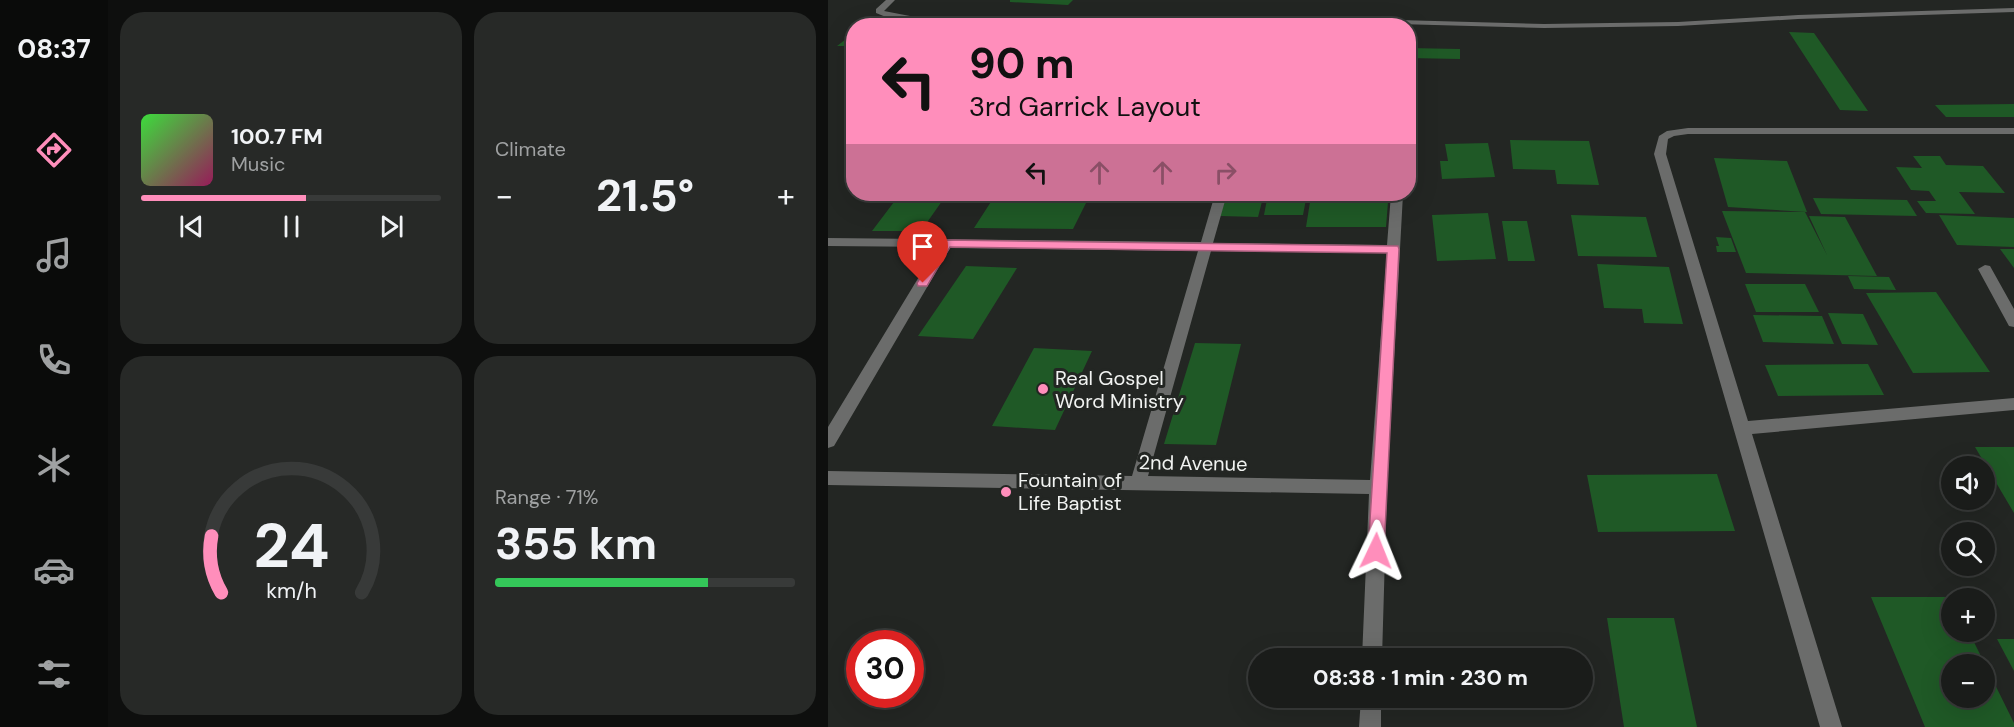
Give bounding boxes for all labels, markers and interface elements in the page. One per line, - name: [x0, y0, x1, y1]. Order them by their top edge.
- text: 08:37: [17, 31, 91, 66]
- text: 90 m: [969, 36, 1075, 91]
- icon: left: [870, 42, 948, 120]
- text: 3rd Garrick Layout: [969, 89, 1201, 124]
- text: 100.7 FM: [231, 122, 323, 151]
- icon: directions: [33, 129, 75, 171]
- text: Climate: [495, 136, 566, 162]
- text: Music: [231, 151, 286, 177]
- icon: left: [1020, 156, 1053, 189]
- icon: ahead: [1083, 156, 1116, 189]
- icon: ahead: [1146, 156, 1179, 189]
- icon: right: [1209, 156, 1242, 189]
- text: 21.5°: [596, 166, 694, 225]
- text: −: [495, 174, 513, 217]
- text: +: [777, 174, 795, 217]
- icon: previous: [175, 210, 208, 243]
- icon: pause: [275, 210, 308, 243]
- icon: next: [375, 210, 408, 243]
- pin: [897, 221, 948, 283]
- icon: arrive: [906, 230, 939, 263]
- icon: music: [33, 234, 75, 276]
- icon: phone: [33, 339, 75, 381]
- place label: Real Gospel Word Ministry: [1055, 365, 1184, 414]
- marker: Real Gospel Word Ministry: [1036, 382, 1050, 396]
- icon: climate: [33, 444, 75, 486]
- street label: 2nd Avenue: [1138, 449, 1248, 477]
- map controls: [1941, 456, 1995, 708]
- button: sound: [1941, 456, 1995, 510]
- place label: Fountain of Life Baptist: [1018, 467, 1122, 516]
- text: Range · 71%: [495, 484, 598, 510]
- marker: Fountain of Life Baptist: [999, 485, 1013, 499]
- text: 24: [253, 505, 329, 586]
- text: 355 km: [495, 514, 657, 573]
- position arrow: [1344, 519, 1408, 583]
- button: search: [1941, 522, 1995, 576]
- icon: car: [33, 549, 75, 591]
- text: km/h: [266, 577, 316, 605]
- button: +: [1941, 588, 1995, 642]
- speed limit sign: 30: [846, 630, 924, 708]
- icon: filters: [33, 653, 75, 695]
- button: −: [1941, 654, 1995, 708]
- text: 08:38 · 1 min · 230 m: [1313, 663, 1528, 692]

